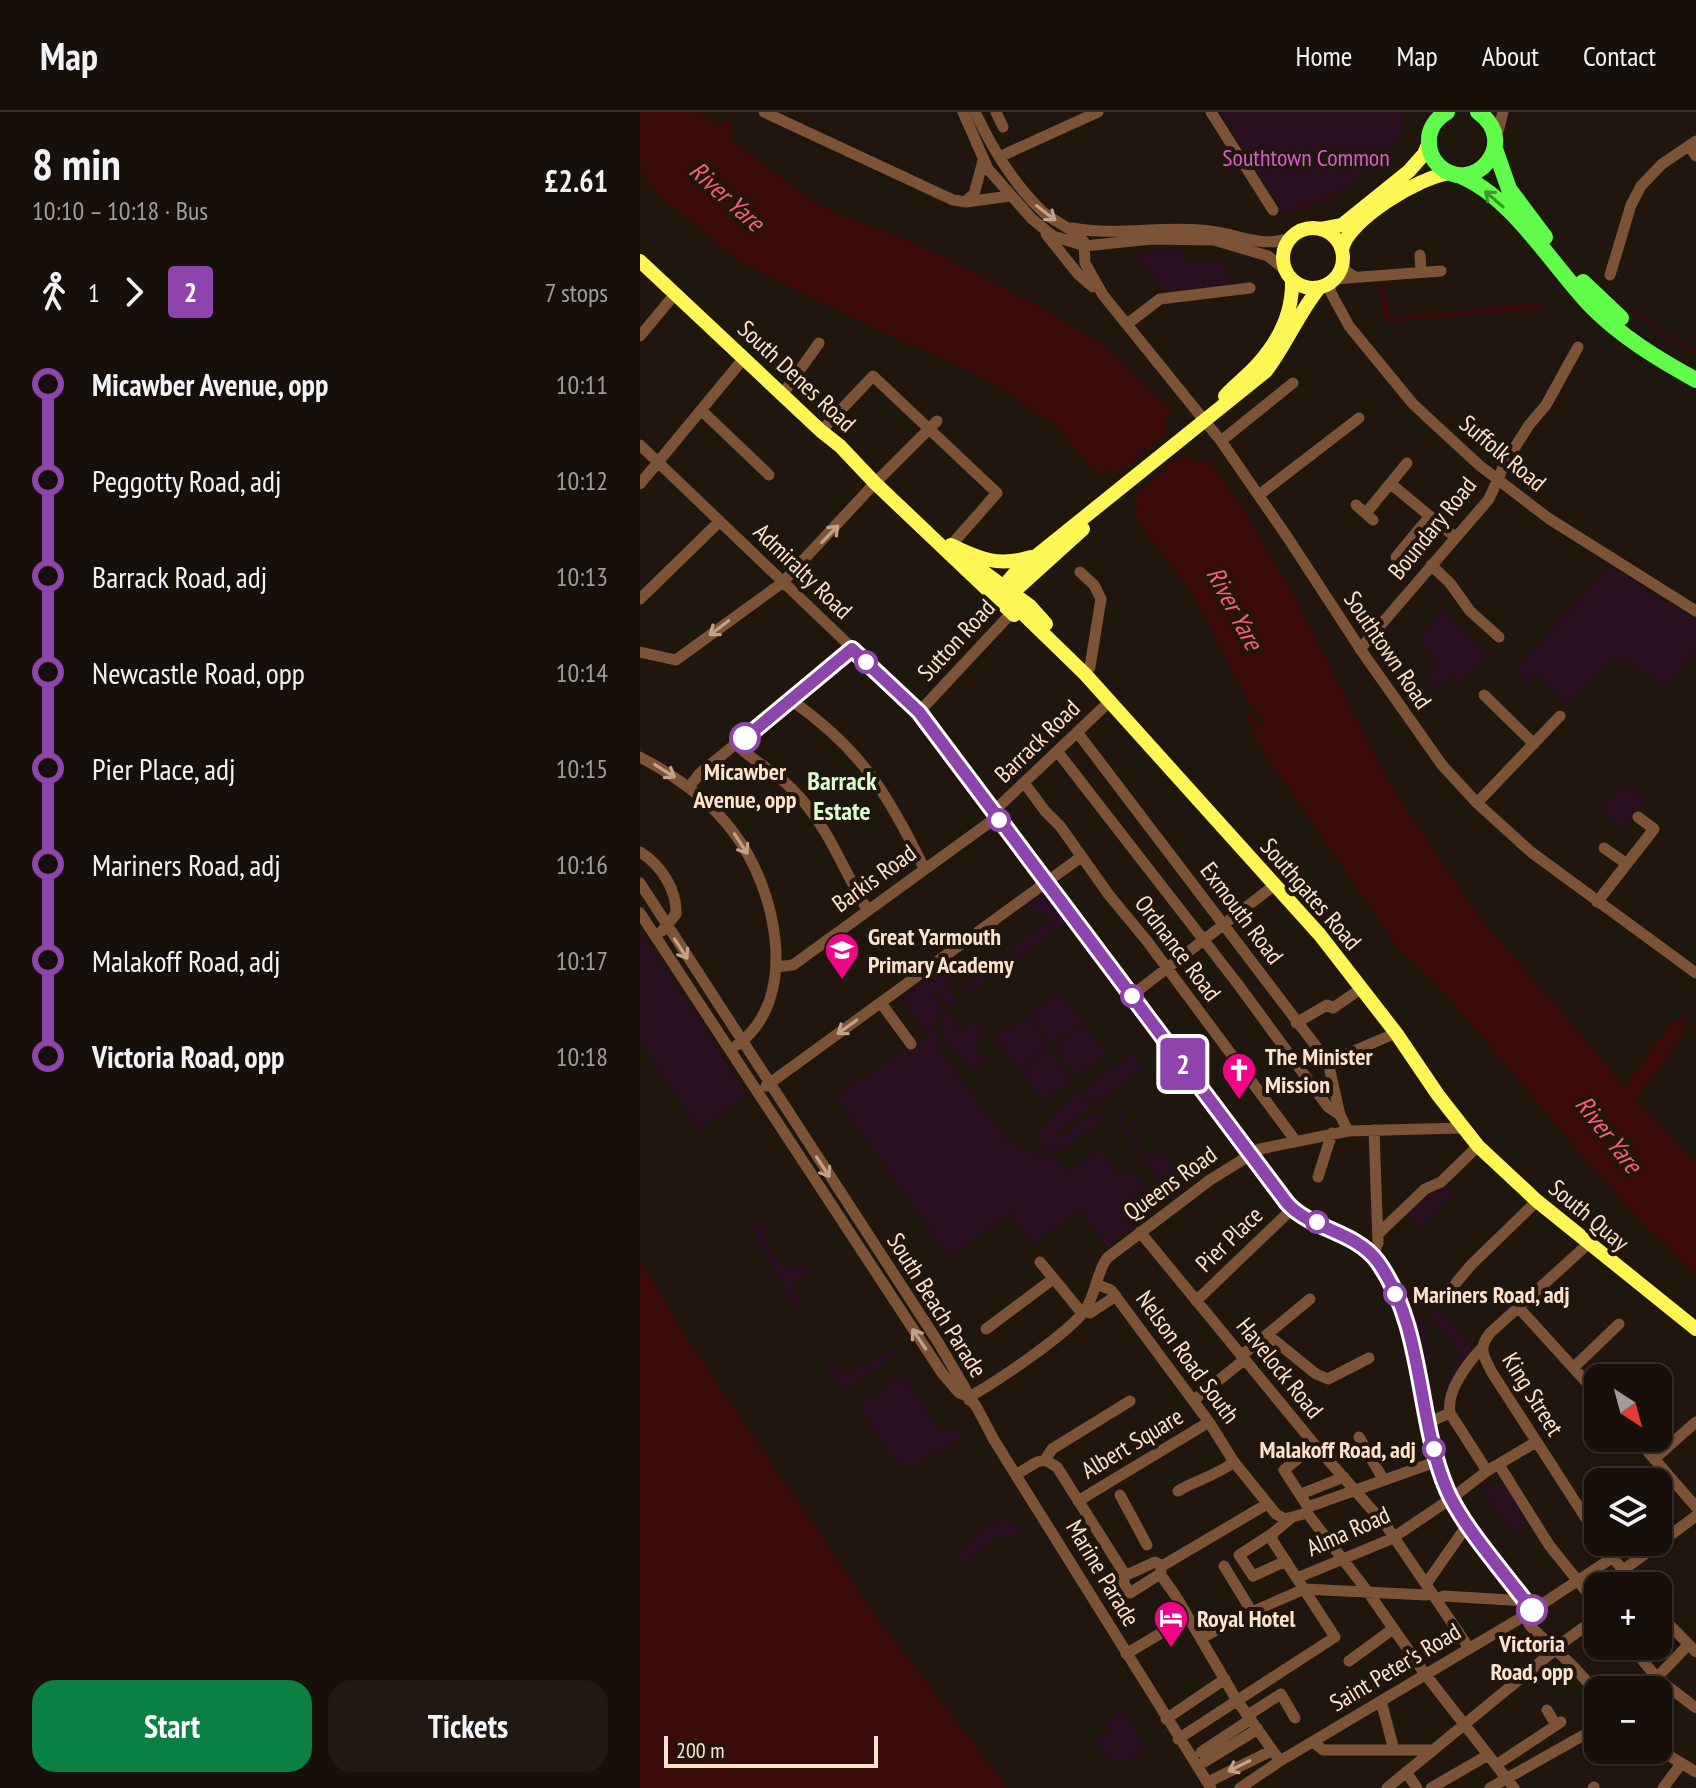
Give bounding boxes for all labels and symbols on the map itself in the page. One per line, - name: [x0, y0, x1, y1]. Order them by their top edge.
- park label: Southtown Common: [1222, 142, 1390, 173]
- water label: River Yare: [683, 154, 773, 240]
- one-way arrow: [1484, 190, 1504, 208]
- one-way arrow: [1035, 204, 1056, 221]
- street label: South Denes Road: [731, 313, 863, 439]
- street label: Suffolk Road: [1453, 408, 1553, 498]
- street label: Boundary Road: [1381, 470, 1483, 586]
- street label: Admiralty Road: [747, 516, 859, 626]
- one-way arrow: [820, 524, 839, 544]
- water label: River Yare: [1199, 561, 1272, 657]
- street label: Southtown Road: [1337, 585, 1439, 715]
- street label: Sutton Road: [910, 593, 1002, 687]
- one-way arrow: [708, 620, 730, 637]
- unlabelled marker: [855, 651, 877, 673]
- street label: Barrack Road: [988, 693, 1086, 789]
- marker: Micawber Avenue, opp: [730, 723, 760, 753]
- place label: Micawber Avenue, opp: [692, 756, 797, 815]
- one-way arrow: [653, 764, 676, 780]
- district label: Barrack Estate: [807, 764, 877, 827]
- unlabelled marker: [988, 809, 1010, 831]
- one-way arrow: [734, 832, 750, 855]
- street label: Southgates Road: [1254, 832, 1368, 956]
- street label: Barkis Road: [826, 837, 922, 919]
- street label: Exmouth Road: [1194, 856, 1290, 970]
- street label: Ordnance Road: [1128, 889, 1228, 1007]
- place label: Great Yarmouth Primary Academy: [868, 921, 1014, 980]
- school or university icon: Great Yarmouth Primary Academy: [823, 931, 861, 981]
- one-way arrow: [674, 937, 690, 960]
- unlabelled marker: [1121, 985, 1143, 1007]
- one-way arrow: [837, 1019, 859, 1036]
- line badge: 2: [1157, 1038, 1209, 1090]
- place label: The Minister Mission: [1265, 1041, 1374, 1100]
- church icon: The Minister Mission: [1220, 1051, 1258, 1101]
- water label: River Yare: [1568, 1089, 1651, 1181]
- street label: Queens Road: [1117, 1139, 1223, 1227]
- one-way arrow: [815, 1156, 831, 1178]
- street label: South Quay: [1542, 1172, 1636, 1258]
- street label: Pier Place: [1189, 1199, 1269, 1279]
- unlabelled marker: [1306, 1211, 1328, 1233]
- street label: South Beach Parade: [880, 1227, 994, 1383]
- place label: Mariners Road, adj: [1413, 1279, 1570, 1310]
- marker: Mariners Road, adj: [1384, 1283, 1406, 1305]
- street label: Nelson Road South: [1129, 1284, 1247, 1430]
- street label: Havelock Road: [1230, 1311, 1330, 1425]
- one-way arrow: [911, 1328, 928, 1350]
- street label: King Street: [1495, 1346, 1571, 1442]
- north arrow: [1584, 1364, 1672, 1452]
- street label: Albert Square: [1075, 1401, 1189, 1485]
- place label: Malakoff Road, adj: [1260, 1434, 1416, 1465]
- marker: Malakoff Road, adj: [1423, 1438, 1445, 1460]
- street label: Alma Road: [1301, 1499, 1395, 1563]
- street label: Marine Parade: [1059, 1514, 1147, 1632]
- marker: Victoria Road, opp: [1517, 1595, 1547, 1625]
- hotel icon: Royal Hotel: [1152, 1599, 1190, 1649]
- place label: Royal Hotel: [1197, 1603, 1296, 1634]
- street label: Saint Peter's Road: [1324, 1616, 1466, 1718]
- place label: Victoria Road, opp: [1490, 1628, 1574, 1687]
- scale bar: [664, 1732, 878, 1768]
- one-way arrow: [1228, 1759, 1252, 1775]

